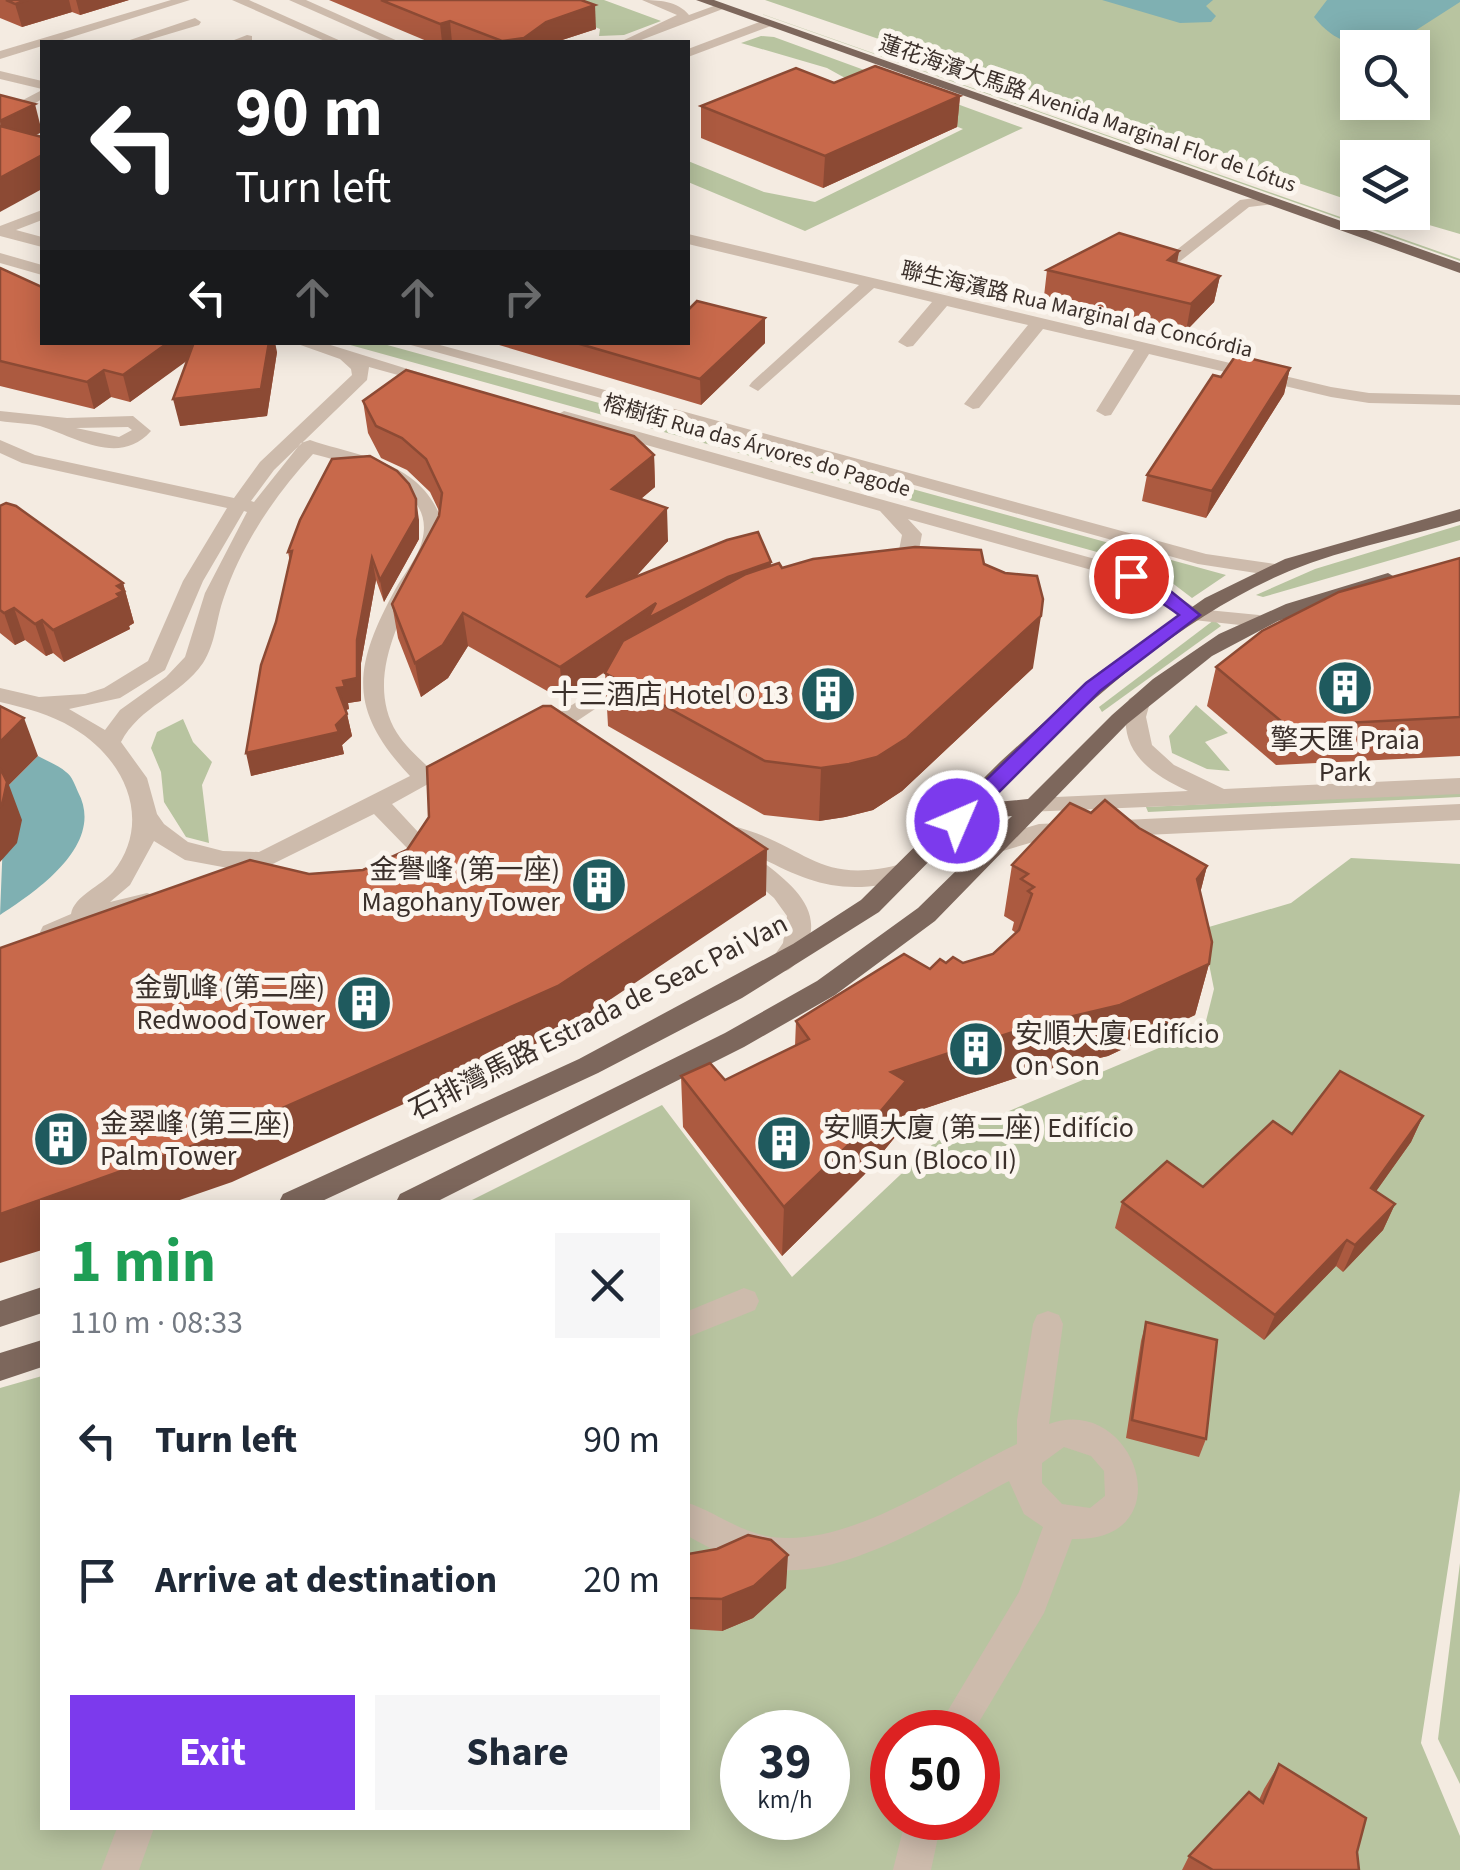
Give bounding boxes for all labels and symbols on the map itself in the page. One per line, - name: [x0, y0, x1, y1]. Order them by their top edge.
- street label: 蓮花海濱大馬路 Avenida Marginal Flor de Lótus: [875, 27, 1300, 201]
- street label: 聯生海濱路 Rua Marginal da Concórdia: [898, 254, 1256, 366]
- street label: 榕樹街 Rua das Árvores do Pagode: [599, 387, 914, 505]
- pin: [1089, 534, 1174, 619]
- building icon: 擎天匯 Praia Park: [1315, 658, 1375, 718]
- building icon: 十三酒店 Hotel O 13: [798, 664, 858, 724]
- place label: 十三酒店 Hotel O 13: [551, 675, 789, 715]
- place label: 擎天匯 Praia Park: [1270, 720, 1420, 792]
- position arrow: [905, 769, 1009, 873]
- place label: 金譽峰 (第一座) Magohany Tower: [361, 850, 560, 922]
- building icon: 金譽峰 (第一座) Magohany Tower: [569, 855, 629, 915]
- street label: 石排灣馬路 Estrada de Seac Pai Van: [402, 904, 795, 1130]
- place label: 金凱峰 (第二座) Redwood Tower: [134, 968, 325, 1040]
- building icon: 金凱峰 (第二座) Redwood Tower: [334, 973, 394, 1033]
- place label: 安順大廈 Edifício On Son: [1015, 1014, 1219, 1086]
- building icon: 安順大廈 Edifício On Son: [946, 1019, 1006, 1079]
- place label: 金翠峰 (第三座) Palm Tower: [100, 1104, 291, 1176]
- place label: 安順大廈 (第二座) Edifício On Sun (Bloco II): [823, 1108, 1134, 1180]
- building icon: 金翠峰 (第三座) Palm Tower: [31, 1109, 91, 1169]
- building icon: 安順大廈 (第二座) Edifício On Sun (Bloco II): [754, 1113, 814, 1173]
- speed limit sign: 50: [870, 1710, 1000, 1840]

